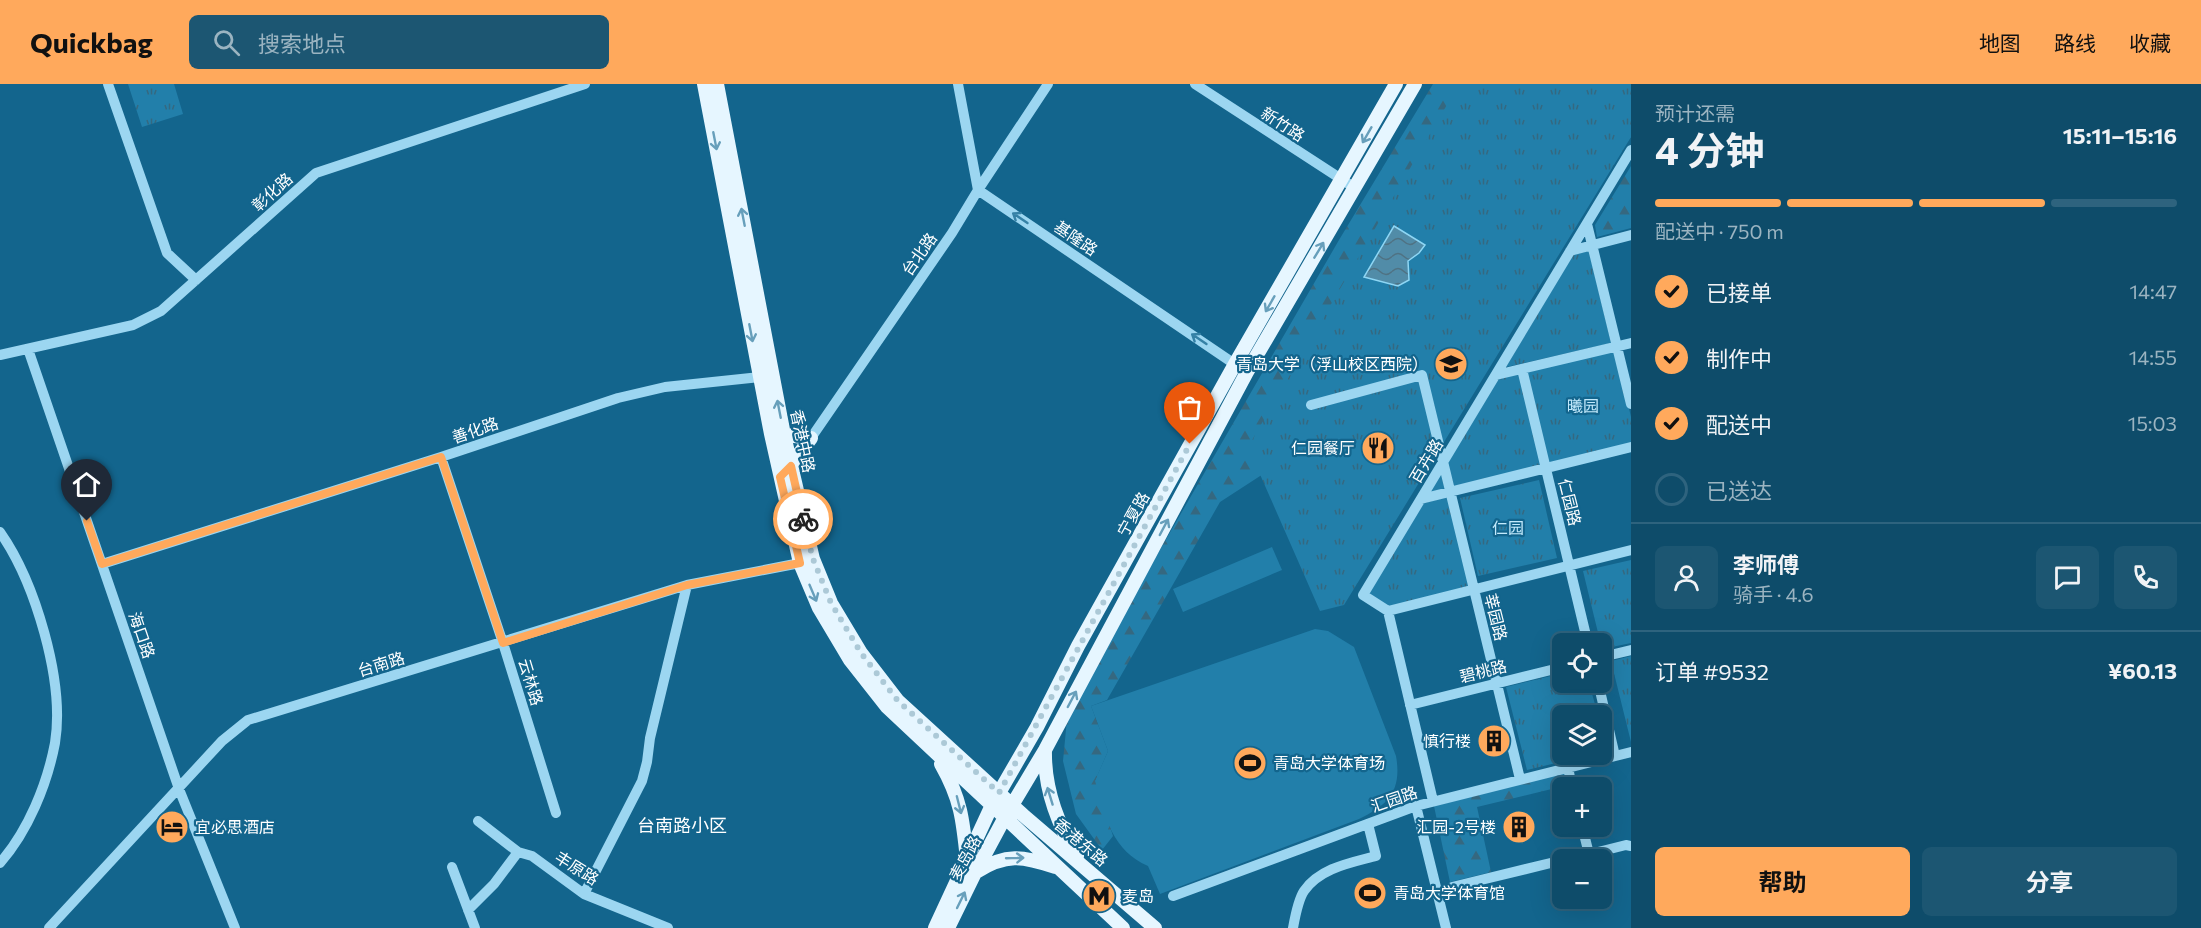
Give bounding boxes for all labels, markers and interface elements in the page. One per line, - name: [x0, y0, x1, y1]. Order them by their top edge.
- search box: [189, 15, 609, 69]
- text: Quickbag: [30, 25, 153, 59]
- icon: search: [210, 26, 243, 59]
- text: 搜索地点: [258, 30, 346, 57]
- text: 地图: [1979, 30, 2021, 55]
- text: 路线: [2054, 30, 2096, 55]
- text: 收藏: [2129, 30, 2171, 55]
- text: 预计还需: [1655, 101, 1735, 125]
- street label: 新竹路: [1258, 103, 1309, 145]
- text: 15:11–15:16: [2063, 122, 2177, 149]
- text: 4 分钟: [1655, 125, 1764, 173]
- one-way arrow: [1361, 126, 1373, 143]
- one-way arrow: [710, 131, 721, 151]
- street label: 彰化路: [247, 169, 296, 215]
- one-way arrow: [737, 208, 748, 227]
- one-way arrow: [1011, 212, 1028, 225]
- street label: 基隆路: [1051, 216, 1101, 259]
- text: 配送中 · 750 m: [1655, 219, 1784, 243]
- street label: 台北路: [897, 229, 940, 279]
- one-way arrow: [1313, 242, 1325, 259]
- icon: check: [1655, 275, 1688, 308]
- text: 已接单: [1706, 279, 1772, 306]
- text: 14:47: [2130, 279, 2177, 303]
- one-way arrow: [1264, 295, 1276, 312]
- one-way arrow: [746, 323, 757, 342]
- one-way arrow: [1191, 333, 1207, 345]
- icon: check: [1655, 341, 1688, 374]
- text: 制作中: [1706, 345, 1772, 372]
- text: 14:55: [2129, 345, 2177, 369]
- school or university icon: 青岛大学（浮山校区西院）: [1433, 346, 1469, 382]
- place label: 青岛大学（浮山校区西院）: [1236, 354, 1428, 373]
- pin: [1164, 382, 1215, 444]
- icon: bag: [1173, 391, 1206, 424]
- park label: 曦园: [1567, 396, 1599, 415]
- one-way arrow: [773, 399, 784, 419]
- icon: check: [1655, 407, 1688, 440]
- street label: 香港中路: [788, 408, 819, 474]
- text: 配送中: [1706, 411, 1772, 438]
- text: 15:03: [2128, 411, 2177, 435]
- street label: 善化路: [449, 413, 501, 446]
- restaurant icon: 仁园餐厅: [1360, 430, 1396, 466]
- street label: 百卉路: [1405, 435, 1446, 486]
- place label: 仁园餐厅: [1291, 438, 1355, 457]
- pin: [61, 459, 112, 521]
- icon: home: [70, 468, 103, 501]
- street label: 仁园路: [1555, 476, 1586, 527]
- text: 已送达: [1706, 477, 1772, 504]
- street label: 宁夏路: [1113, 488, 1153, 539]
- courier: [773, 489, 833, 549]
- icon: bike: [787, 503, 820, 536]
- one-way arrow: [1159, 518, 1170, 536]
- park label: 仁园: [1492, 518, 1524, 537]
- button: person: [1655, 546, 1718, 609]
- button: chat: [2036, 546, 2099, 609]
- button: phone: [2114, 546, 2177, 609]
- text: 李师傅: [1733, 551, 1799, 578]
- text: 骑手 · 4.6: [1733, 582, 1814, 606]
- one-way arrow: [808, 584, 819, 602]
- street label: 莘园路: [1481, 591, 1512, 642]
- street label: 海口路: [126, 609, 159, 661]
- map controls: [1552, 633, 1612, 909]
- button: locate: [1552, 633, 1612, 693]
- street label: 台南路: [355, 647, 407, 680]
- street label: 碧桃路: [1457, 655, 1508, 686]
- street label: 云林路: [515, 656, 548, 708]
- text: ¥60.13: [2108, 657, 2177, 684]
- text: 订单 #9532: [1655, 658, 1769, 685]
- one-way arrow: [1067, 690, 1078, 708]
- button: layers: [1552, 705, 1612, 765]
- building icon: 慎行楼: [1476, 723, 1512, 759]
- place label: 慎行楼: [1423, 731, 1471, 750]
- sports icon: 青岛大学体育场: [1232, 745, 1268, 781]
- place label: 青岛大学体育场: [1273, 753, 1385, 772]
- button: +: [1552, 777, 1612, 837]
- street label: 汇园路: [1368, 782, 1420, 815]
- one-way arrow: [1044, 787, 1056, 806]
- one-way arrow: [954, 795, 966, 814]
- hotel icon: 宜必思酒店: [154, 809, 190, 845]
- building icon: 汇园-2号楼: [1501, 809, 1537, 845]
- district label: 台南路小区: [637, 814, 727, 836]
- street label: 香港东路: [1051, 814, 1112, 869]
- place label: 宜必思酒店: [195, 817, 275, 836]
- place label: 汇园-2号楼: [1416, 817, 1496, 836]
- street label: 麦岛路: [945, 832, 984, 883]
- street label: 丰原路: [552, 847, 603, 888]
- button: 帮助: [1655, 847, 1910, 916]
- button: 分享: [1922, 847, 2177, 916]
- button: −: [1552, 849, 1612, 909]
- one-way arrow: [1005, 853, 1025, 864]
- sports icon: 青岛大学体育馆: [1352, 875, 1388, 911]
- metro station icon: 麦岛: [1081, 878, 1117, 914]
- place label: 青岛大学体育馆: [1393, 883, 1505, 902]
- place label: 麦岛: [1122, 886, 1154, 905]
- one-way arrow: [956, 892, 968, 910]

